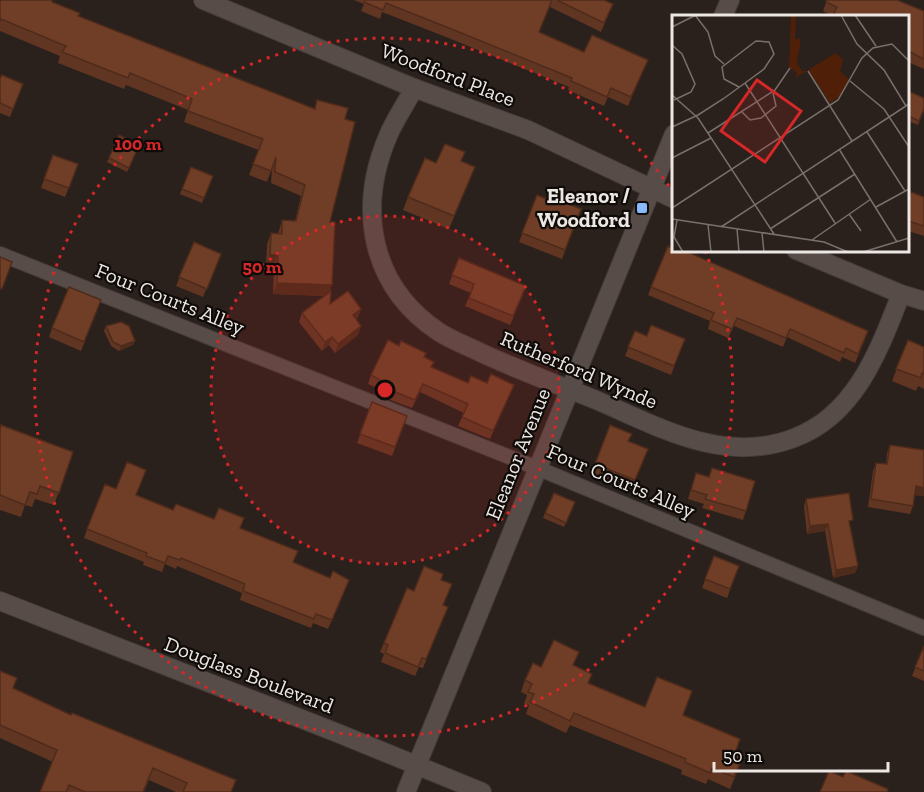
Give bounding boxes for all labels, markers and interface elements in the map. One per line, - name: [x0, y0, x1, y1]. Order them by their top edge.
- inset map: [672, 15, 909, 252]
- street label: Woodford Place: [378, 38, 519, 112]
- text: 100 m: [114, 133, 162, 155]
- place label: Eleanor / Woodford: [537, 183, 630, 232]
- marker: Eleanor / Woodford: [635, 201, 649, 215]
- text: 50 m: [243, 256, 282, 278]
- street label: Four Courts Alley: [92, 257, 248, 340]
- street label: Rutherford Wynde: [497, 325, 661, 414]
- centre of rings: [375, 380, 395, 400]
- street label: Eleanor Avenue: [480, 384, 555, 523]
- street label: Four Courts Alley: [544, 438, 699, 523]
- street label: Douglass Boulevard: [161, 631, 338, 718]
- scale bar: [714, 735, 888, 773]
- text: 50 m: [723, 745, 763, 767]

